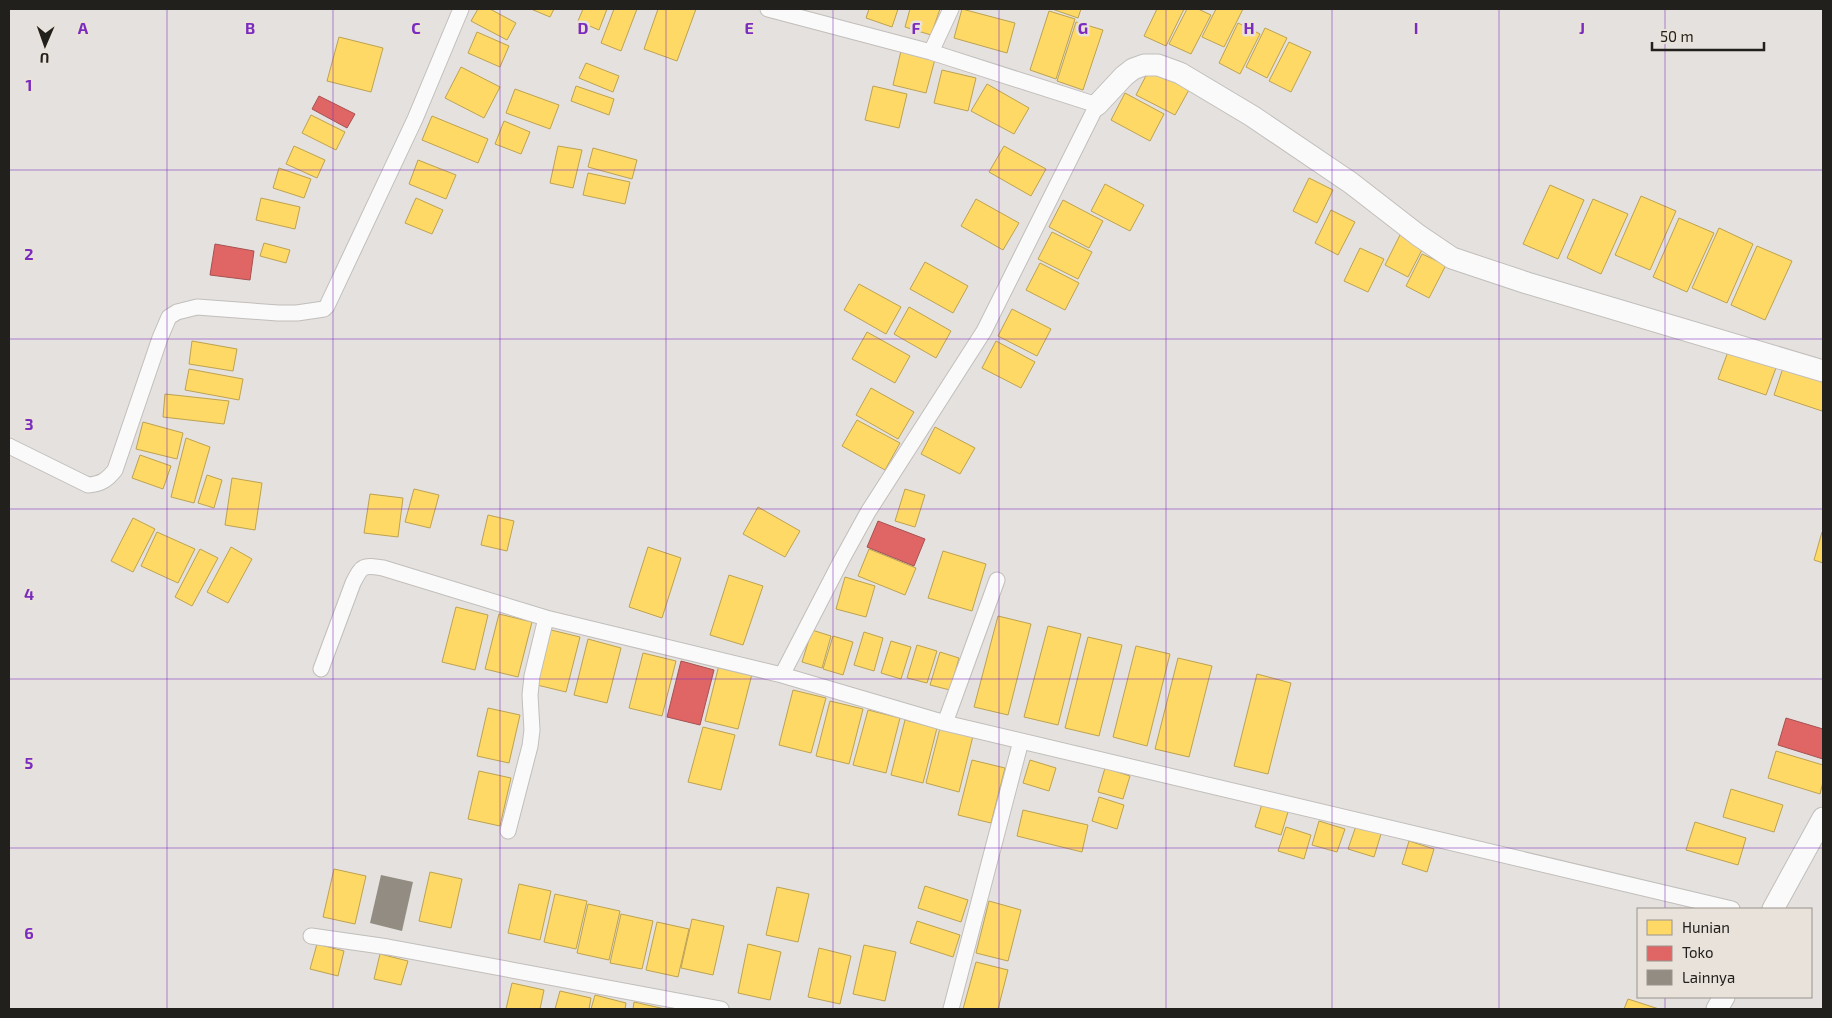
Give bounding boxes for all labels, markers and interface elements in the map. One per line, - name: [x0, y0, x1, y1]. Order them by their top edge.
- text: A: [78, 18, 89, 37]
- text: B: [245, 18, 255, 37]
- text: C: [411, 18, 421, 37]
- text: D: [578, 18, 589, 37]
- text: E: [744, 18, 754, 37]
- text: F: [912, 18, 921, 37]
- text: G: [1078, 18, 1088, 37]
- text: H: [1243, 18, 1255, 37]
- text: I: [1414, 18, 1418, 37]
- text: J: [1579, 18, 1585, 37]
- north arrow: [20, 20, 70, 70]
- scale bar: [1652, 20, 1764, 52]
- text: 50 m: [1660, 27, 1694, 45]
- text: U: [39, 50, 50, 67]
- text: 1: [26, 75, 32, 94]
- text: 2: [24, 244, 34, 263]
- text: 3: [24, 414, 34, 433]
- text: 4: [24, 584, 34, 603]
- text: 5: [25, 753, 34, 772]
- legend: [1637, 908, 1812, 998]
- text: Hunian: [1682, 918, 1730, 936]
- text: 6: [24, 923, 34, 942]
- text: Toko: [1682, 943, 1714, 961]
- text: Lainnya: [1682, 968, 1735, 986]

